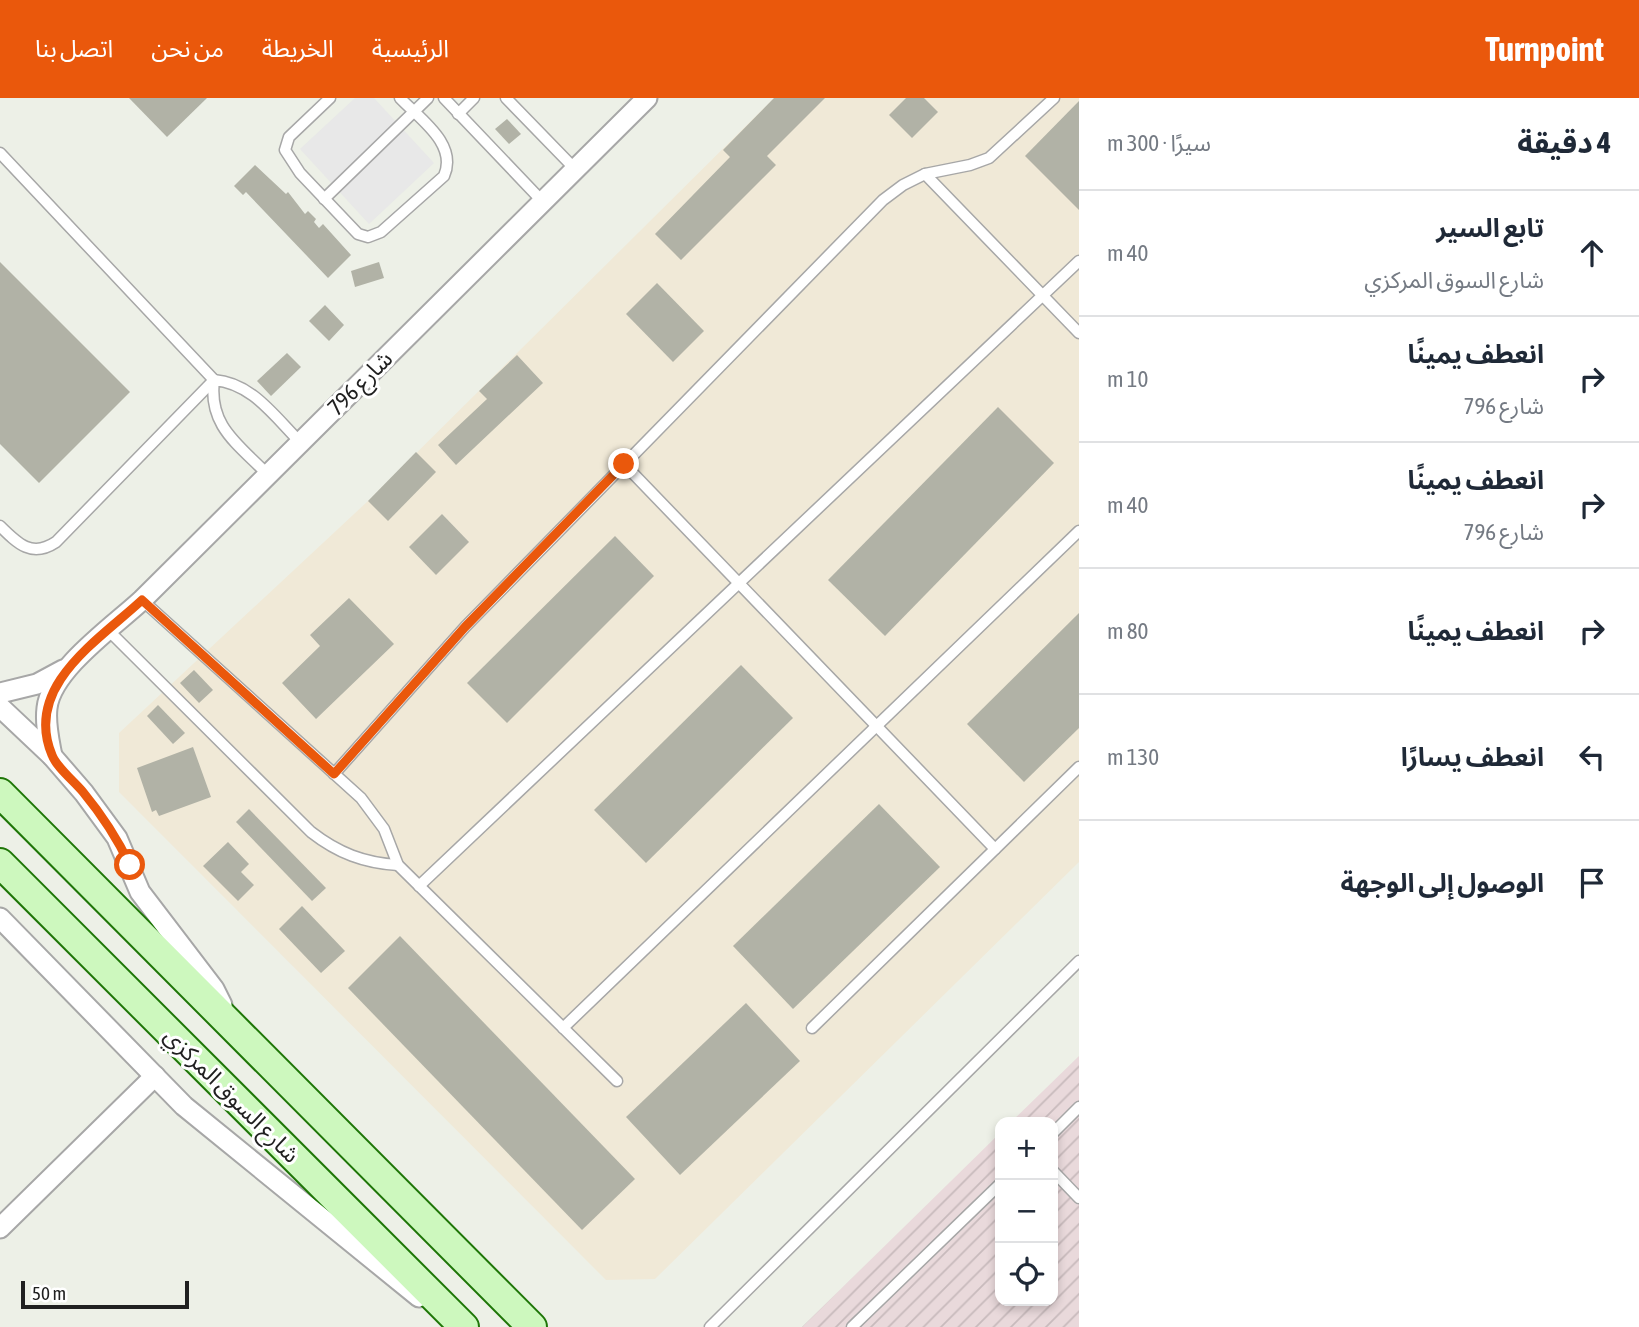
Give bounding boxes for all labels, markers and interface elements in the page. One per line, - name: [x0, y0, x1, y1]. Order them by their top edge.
- text: Turnpoint: [1485, 30, 1604, 68]
- text: اتصل بنا: [35, 35, 113, 62]
- text: من نحن: [151, 35, 224, 62]
- text: الخريطة: [262, 35, 334, 62]
- text: الرئيسية: [372, 35, 449, 62]
- text: 4 دقيقة: [1517, 125, 1611, 159]
- text: سيرًا · 300 m: [1107, 130, 1211, 156]
- text: تابع السير: [1436, 213, 1544, 243]
- icon: ahead: [1573, 234, 1611, 272]
- text: 40 m: [1107, 240, 1148, 266]
- text: شارع السوق المركزي: [1364, 267, 1544, 293]
- text: انعطف يمينًا: [1407, 339, 1544, 369]
- street label: شارع 796: [322, 345, 400, 423]
- icon: right: [1573, 360, 1611, 398]
- text: 10 m: [1107, 366, 1148, 392]
- text: شارع 796: [1464, 393, 1544, 419]
- route end: [608, 448, 639, 479]
- text: انعطف يمينًا: [1407, 465, 1544, 495]
- icon: right: [1573, 486, 1611, 524]
- text: 40 m: [1107, 492, 1148, 518]
- text: شارع 796: [1464, 519, 1544, 545]
- icon: right: [1573, 612, 1611, 650]
- text: انعطف يمينًا: [1407, 616, 1544, 646]
- text: 80 m: [1107, 618, 1148, 644]
- icon: left: [1573, 738, 1611, 776]
- text: انعطف يسارًا: [1401, 742, 1544, 772]
- text: 130 m: [1107, 744, 1159, 770]
- route start: [114, 849, 145, 880]
- icon: arrive: [1573, 864, 1611, 902]
- text: الوصول إلى الوجهة: [1341, 868, 1544, 898]
- street label: شارع السوق المركزي: [156, 1022, 305, 1171]
- map controls: [995, 1117, 1058, 1306]
- button: +: [995, 1117, 1058, 1180]
- button: −: [995, 1180, 1058, 1243]
- button: locate: [995, 1243, 1058, 1306]
- scale bar: [21, 1278, 189, 1310]
- text: 50 m: [32, 1282, 66, 1304]

